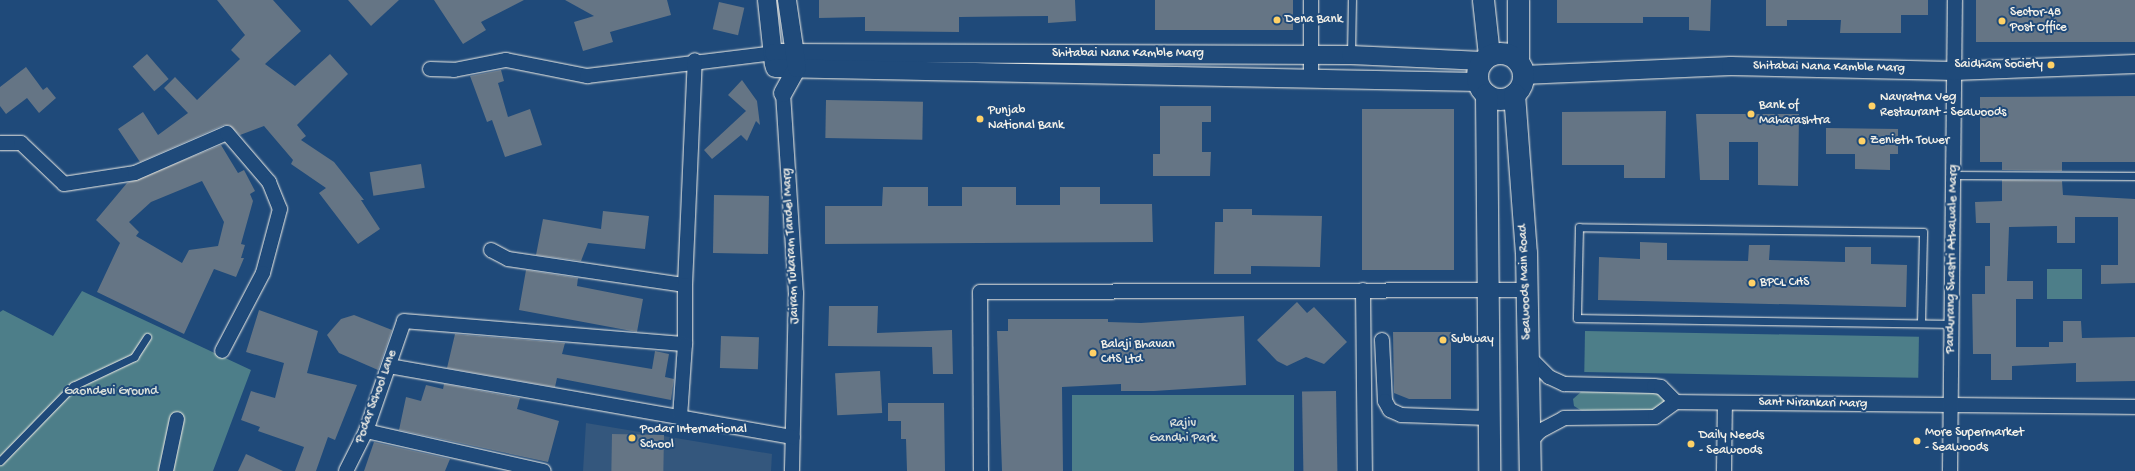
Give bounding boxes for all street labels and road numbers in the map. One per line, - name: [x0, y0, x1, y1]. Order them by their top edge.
- street label: Shitabai Nana Kamble Marg: [1052, 46, 1204, 62]
- street label: Shitabai Nana Kamble Marg: [1753, 59, 1905, 77]
- street label: Pandurang Shastri Athawale Marg: [1944, 164, 1962, 354]
- street label: Jairam Tukaram Tandel Marg: [780, 168, 804, 324]
- street label: Seawoods Main Road: [1516, 224, 1536, 340]
- street label: Podar School Lane: [353, 348, 401, 446]
- street label: Sant Nirankari Marg: [1758, 395, 1868, 413]

